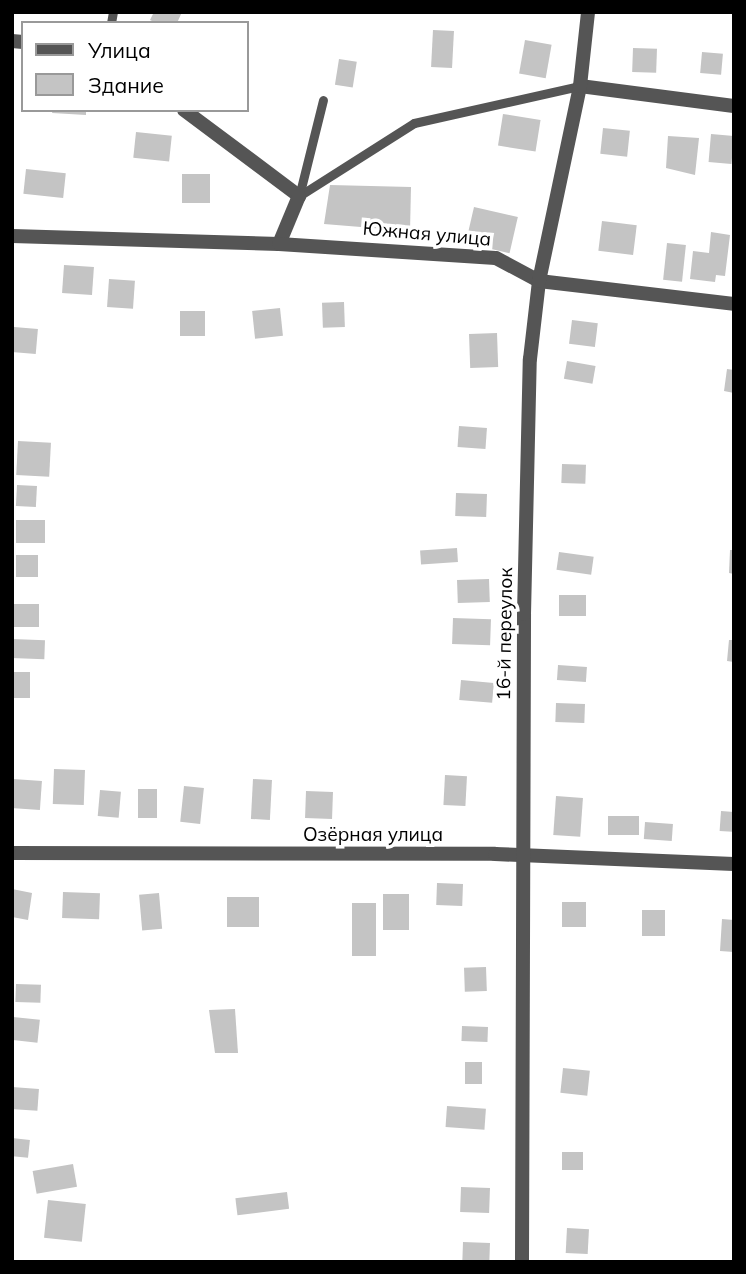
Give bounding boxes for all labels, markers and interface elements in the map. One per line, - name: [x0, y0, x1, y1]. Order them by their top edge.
- legend: [21, 21, 248, 112]
- text: Улица: [88, 37, 151, 63]
- text: Здание: [88, 72, 164, 98]
- street label: Южная улица: [362, 217, 492, 251]
- street label: 16-й переулок: [492, 567, 518, 701]
- street label: Озёрная улица: [303, 824, 443, 846]

